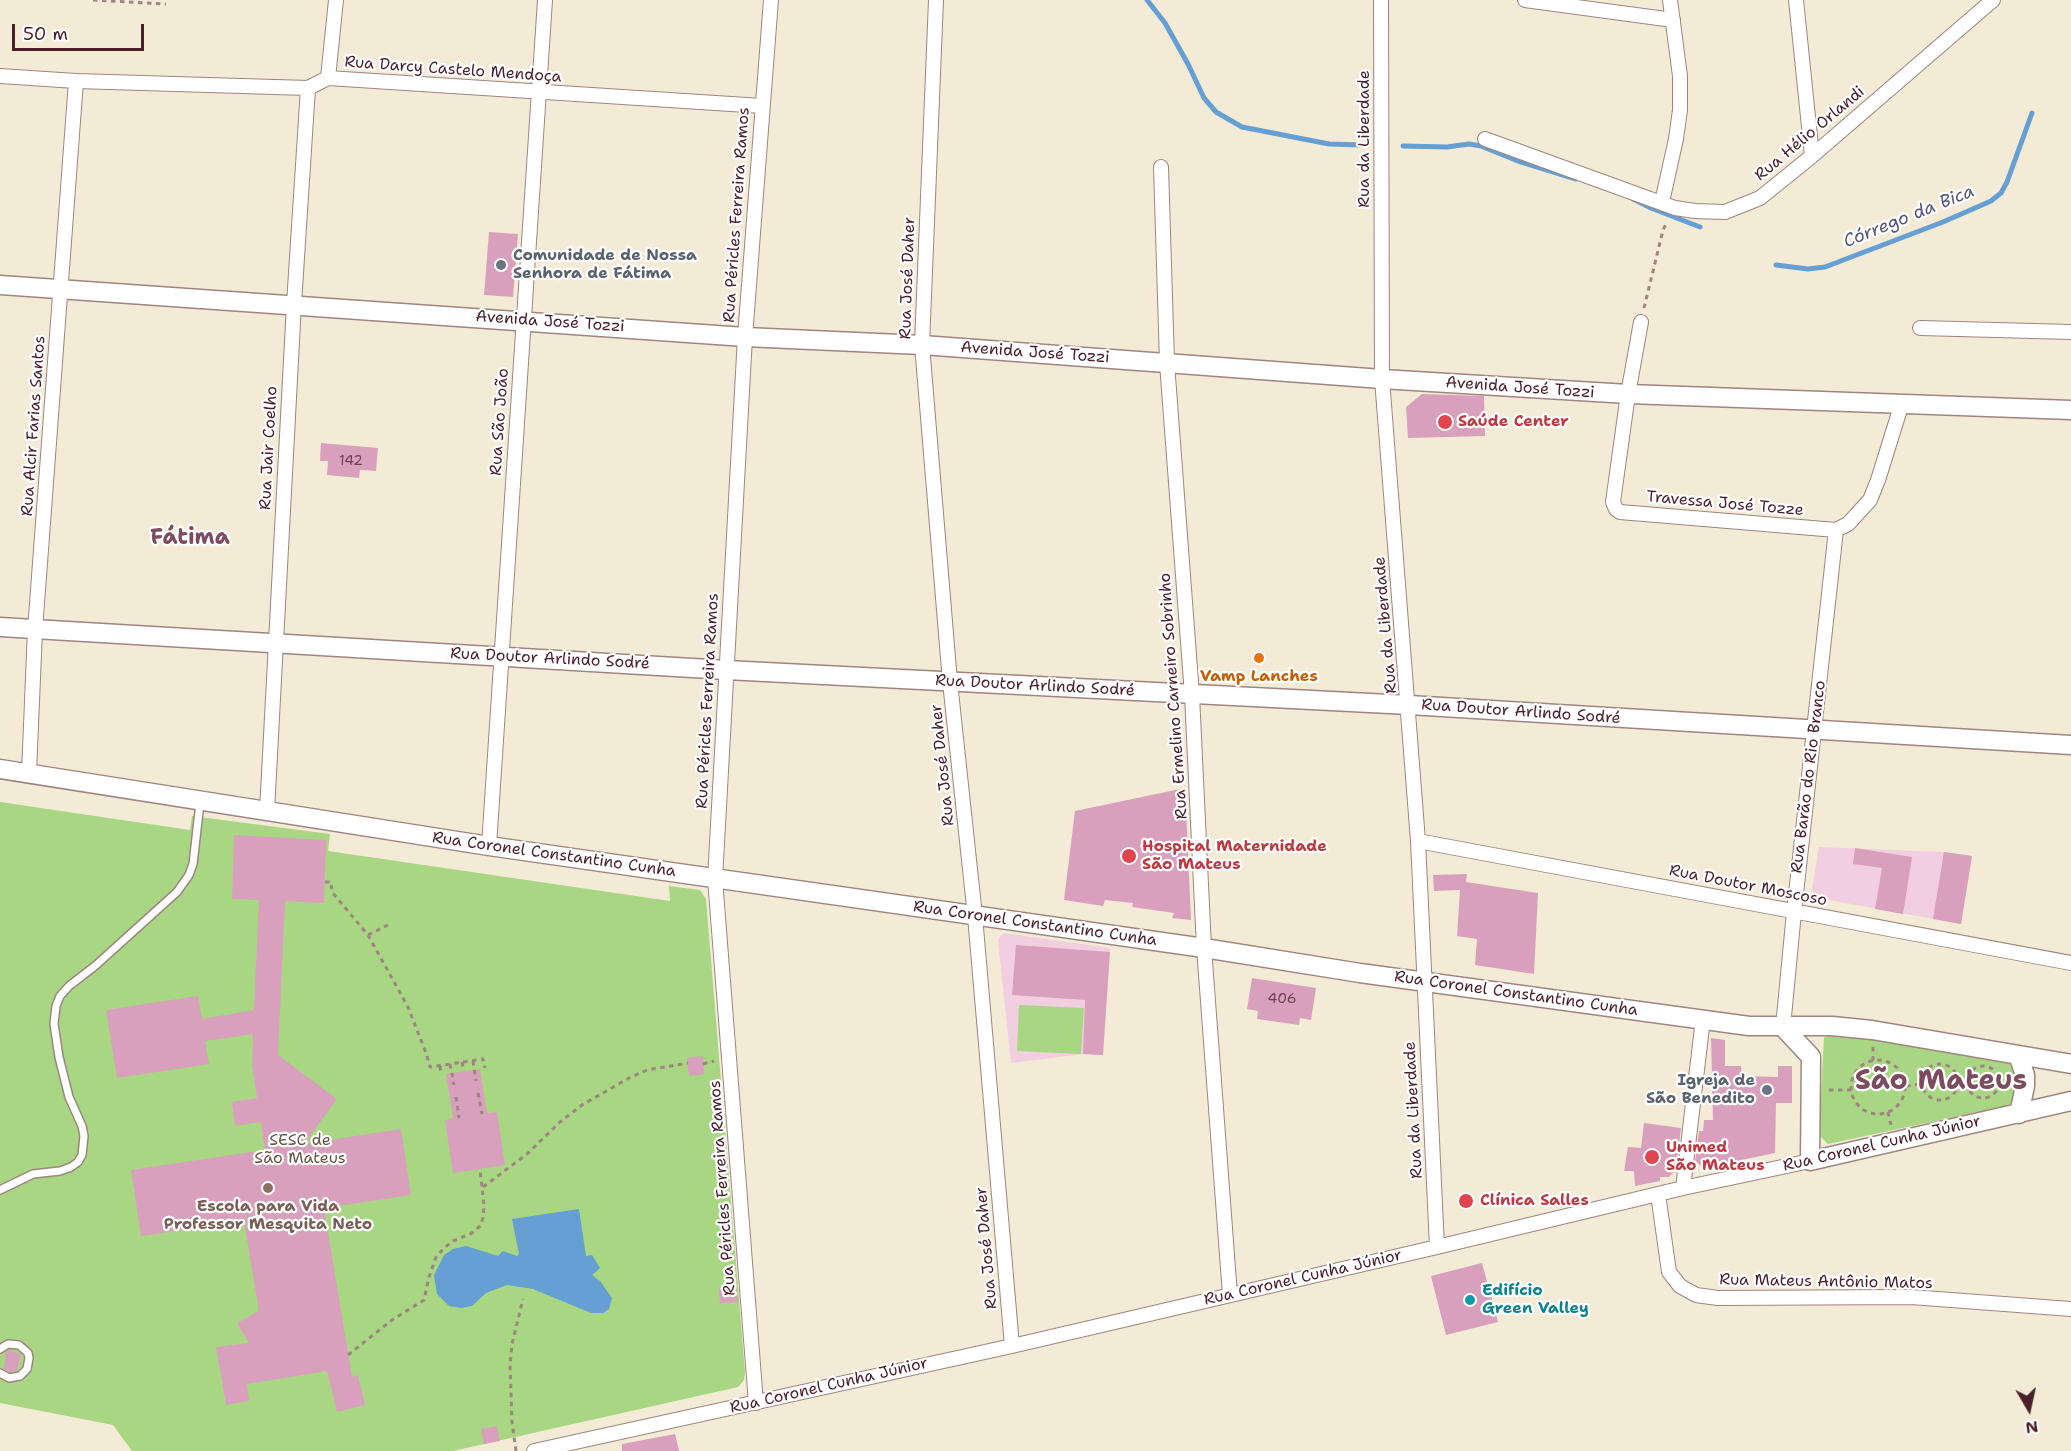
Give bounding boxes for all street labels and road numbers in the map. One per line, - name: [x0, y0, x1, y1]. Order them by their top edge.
- street label: Rua Darcy Castelo Mendoça: [344, 53, 562, 87]
- street label: Rua da Liberdade: [1355, 70, 1375, 208]
- street label: Rua Hélio Orlandi: [1751, 82, 1869, 186]
- street label: Rua Péricles Ferreira Ramos: [720, 107, 754, 323]
- street label: Rua José Daher: [896, 216, 920, 340]
- street label: Avenida José Tozzi: [475, 307, 625, 337]
- street label: Rua Alcir Farias Santos: [18, 335, 50, 517]
- street label: Avenida José Tozzi: [960, 338, 1110, 368]
- street label: Rua São João: [487, 368, 513, 476]
- street label: Avenida José Tozzi: [1445, 373, 1595, 403]
- street label: Rua Jair Coelho: [256, 386, 282, 510]
- street label: Travessa José Tozze: [1646, 488, 1804, 520]
- street label: Rua da Liberdade: [1370, 556, 1402, 694]
- street label: Rua Ermelino Carneiro Sobrinho: [1156, 572, 1192, 820]
- street label: Rua Péricles Ferreira Ramos: [693, 593, 723, 809]
- street label: Rua Doutor Arlindo Sodré: [450, 644, 650, 674]
- street label: Rua Doutor Arlindo Sodré: [935, 671, 1135, 701]
- street label: Rua Barão do Rio Branco: [1788, 680, 1830, 874]
- street label: Rua Doutor Arlindo Sodré: [1421, 695, 1621, 729]
- street label: Rua José Daher: [927, 703, 959, 827]
- street label: Rua Coronel Constantino Cunha: [431, 828, 677, 882]
- street label: Rua Doutor Moscoso: [1667, 861, 1829, 911]
- street label: Rua Coronel Constantino Cunha: [912, 897, 1158, 951]
- street label: Rua Coronel Constantino Cunha: [1393, 967, 1639, 1021]
- street label: Rua da Liberdade: [1401, 1041, 1427, 1179]
- street label: Rua Péricles Ferreira Ramos: [706, 1080, 740, 1296]
- street label: Rua Coronel Cunha Júnior: [1781, 1112, 1983, 1176]
- street label: Rua José Daher: [972, 1186, 1002, 1310]
- street label: Rua Coronel Cunha Júnior: [1202, 1246, 1404, 1310]
- street label: Rua Mateus Antônio Matos: [1719, 1271, 1933, 1293]
- street label: Rua Coronel Cunha Júnior: [728, 1354, 930, 1418]

